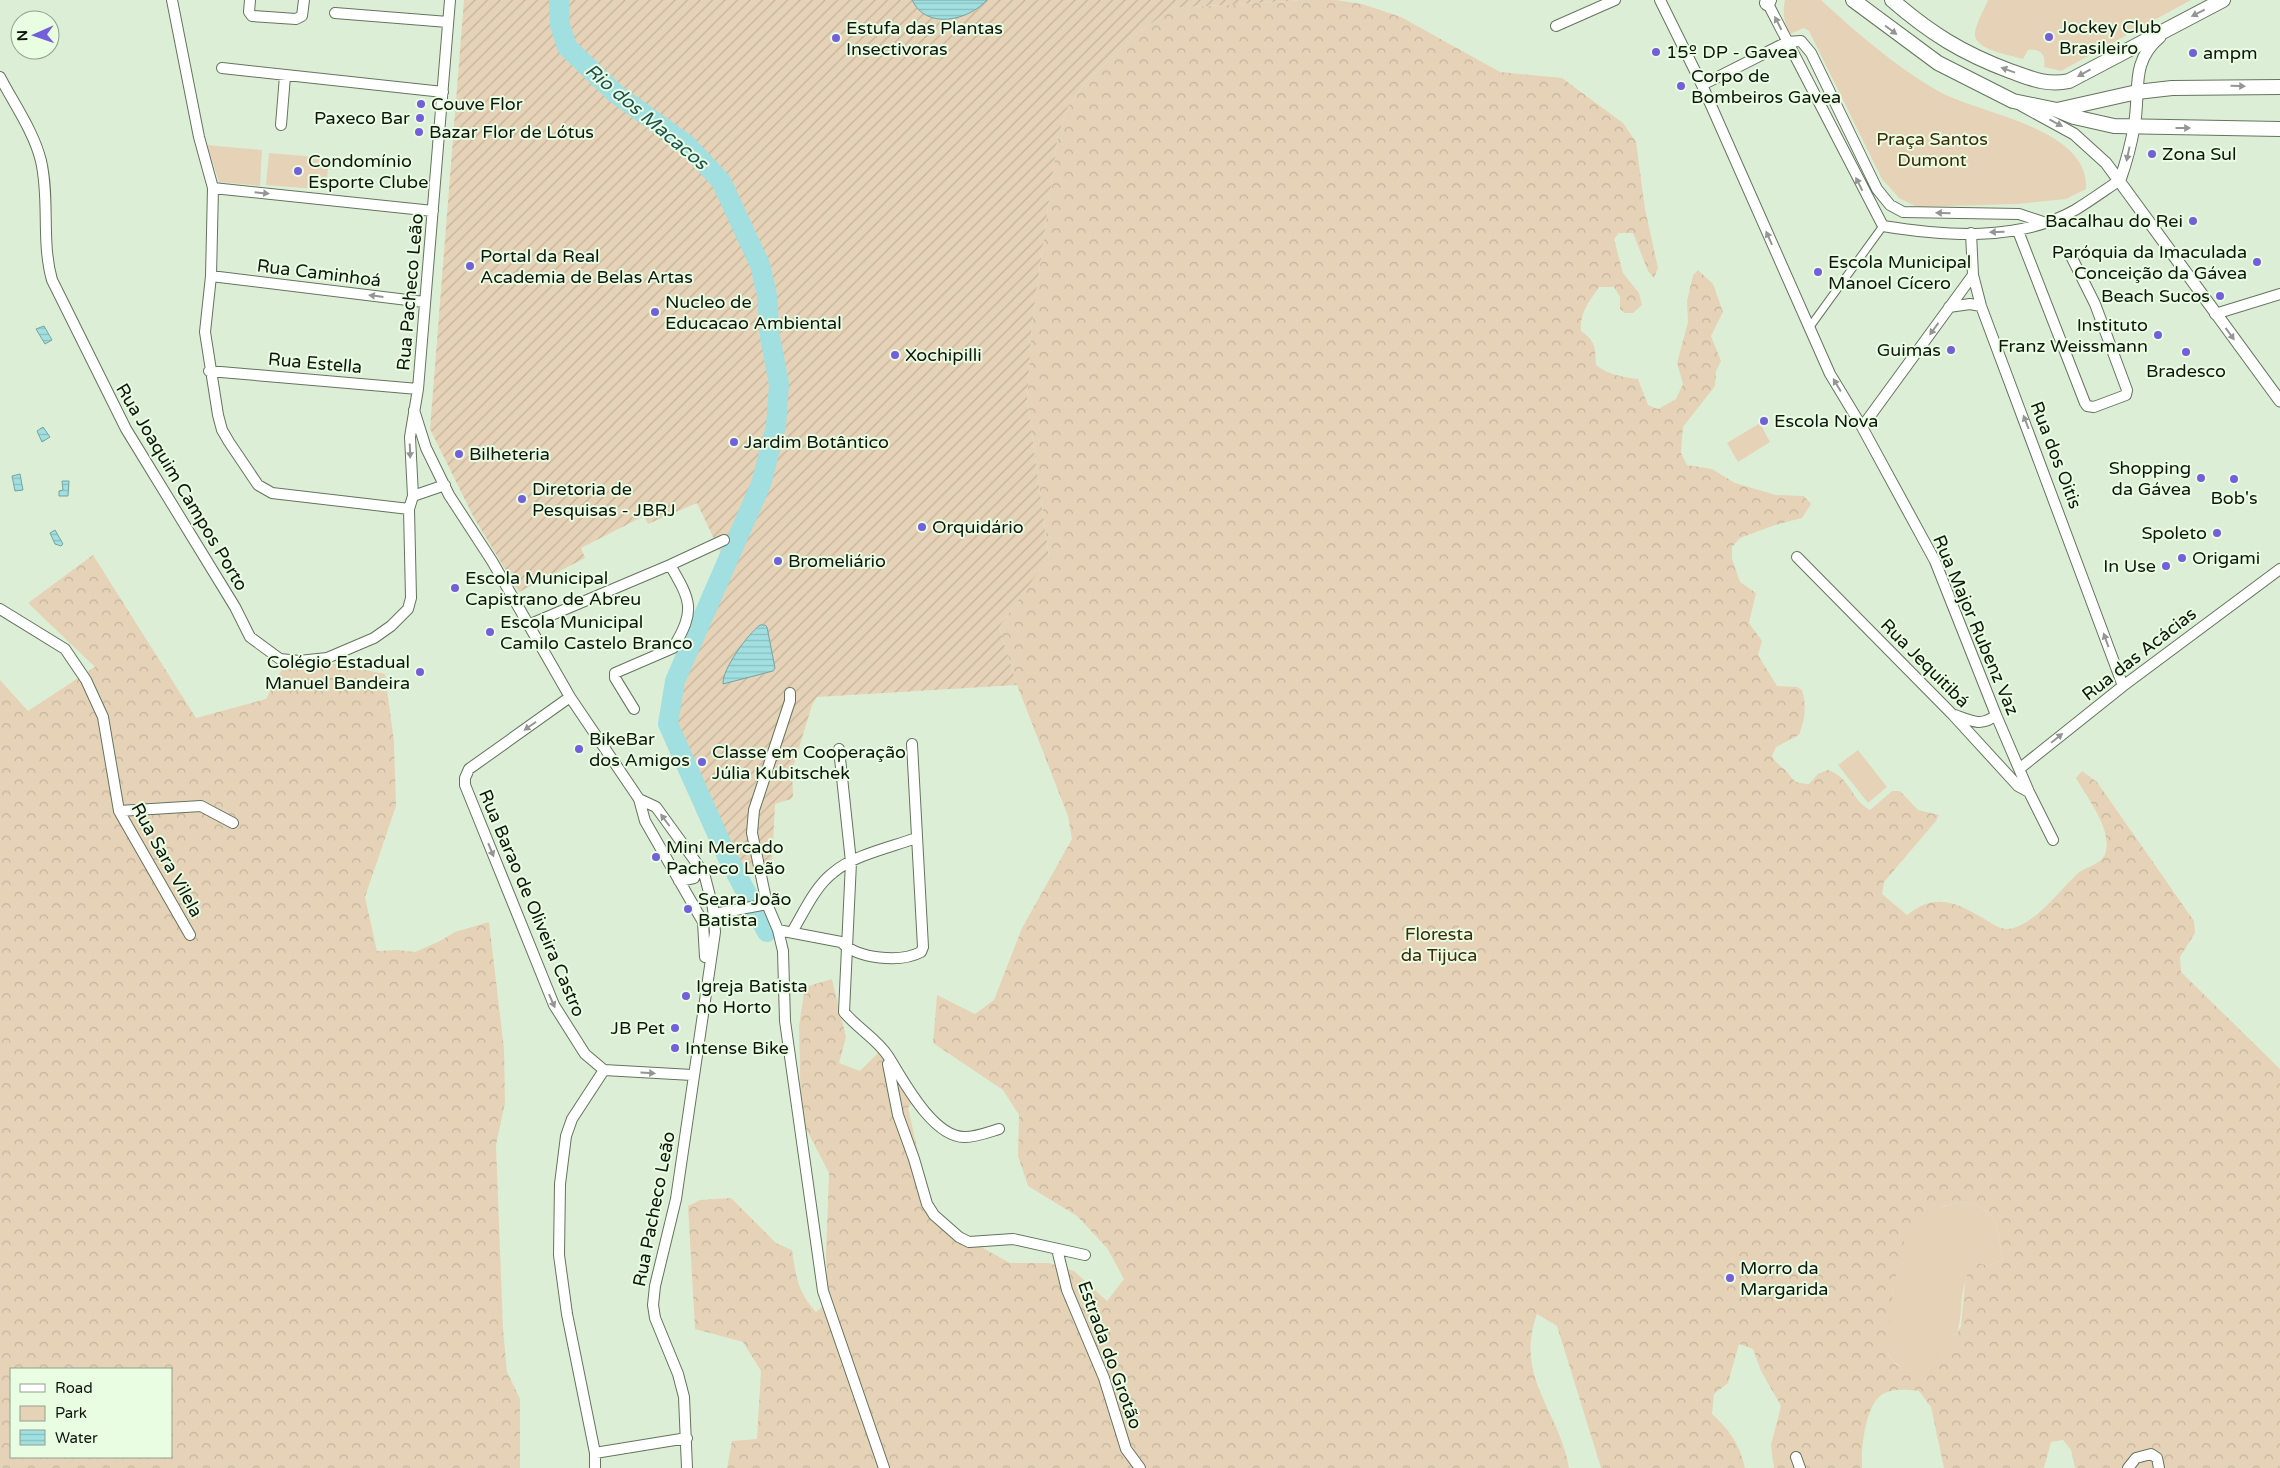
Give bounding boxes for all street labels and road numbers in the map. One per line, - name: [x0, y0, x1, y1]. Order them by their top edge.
- street label: Rua Pacheco Leão: [392, 212, 428, 372]
- street label: Rua Caminhoá: [256, 254, 382, 292]
- street label: Rua Estella: [267, 348, 363, 378]
- street label: Rua Joaquim Campos Porto: [111, 379, 253, 595]
- street label: Rua dos Oitis: [2025, 398, 2087, 512]
- street label: Rua Major Rubenz Vaz: [1928, 532, 2024, 718]
- street label: Rua das Acácias: [2077, 603, 2201, 705]
- street label: Rua Jequitibá: [1876, 614, 1974, 712]
- street label: Rua Barao de Oliveira Castro: [474, 786, 590, 1020]
- street label: Rua Sara Vilela: [126, 799, 208, 921]
- street label: Rua Pacheco Leão: [628, 1129, 680, 1289]
- street label: Estrada do Grotão: [1073, 1278, 1147, 1432]

